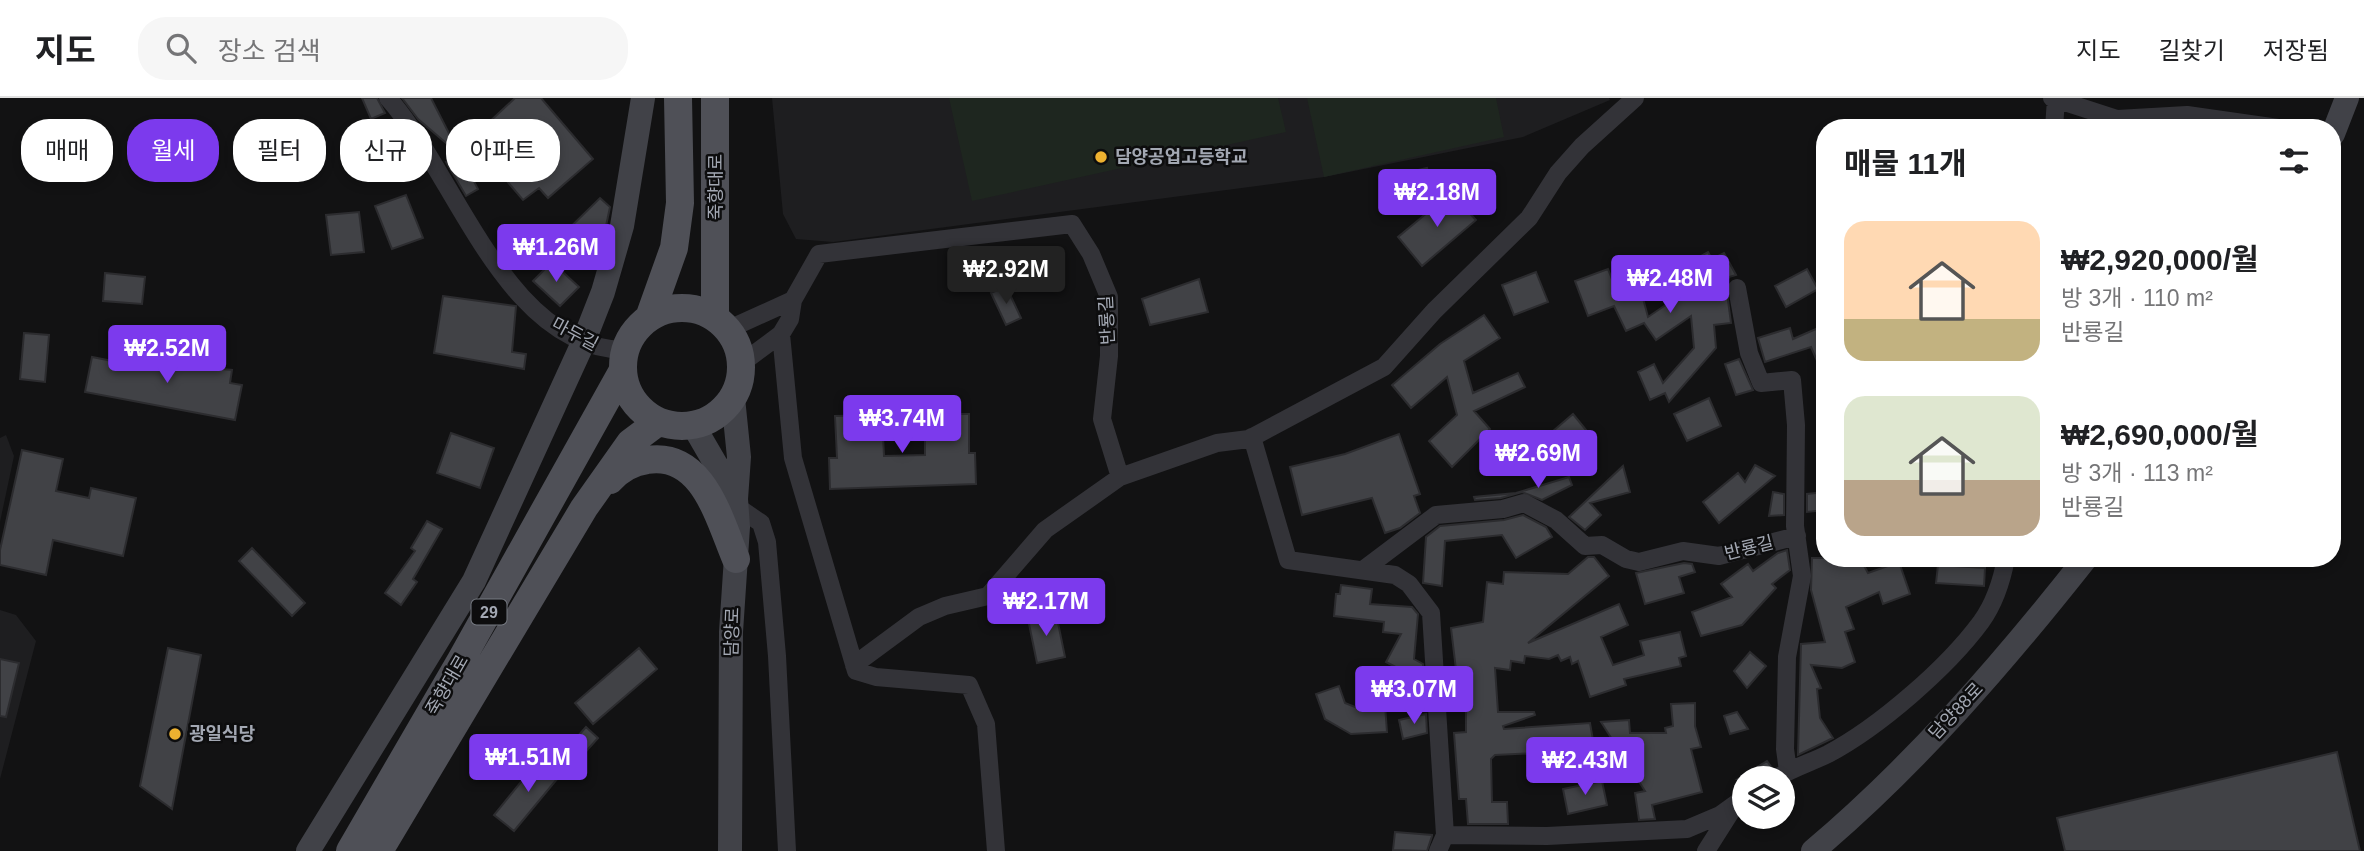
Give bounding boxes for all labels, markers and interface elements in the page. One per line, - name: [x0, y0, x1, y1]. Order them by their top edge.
- search box: [138, 17, 628, 80]
- icon: search: [162, 29, 200, 67]
- text: 지도: [35, 32, 96, 69]
- text: 장소 검색: [218, 36, 321, 66]
- text: 지도: [2076, 37, 2121, 64]
- text: 길찾기: [2159, 37, 2225, 64]
- text: 저장됨: [2263, 37, 2329, 64]
- chip: 매매: [21, 119, 113, 182]
- chip: 월세: [127, 119, 219, 182]
- chip: 필터: [233, 119, 326, 182]
- chip: 신규: [340, 119, 432, 182]
- chip: 아파트: [446, 119, 560, 182]
- icon: filters: [2275, 142, 2313, 180]
- place label: 담양공업고등학교: [1115, 147, 1247, 167]
- text: 매물 11개: [1844, 147, 1967, 180]
- marker: 담양공업고등학교: [1093, 149, 1109, 165]
- street label: 죽향대로: [706, 154, 726, 220]
- pin: ₩2.18M: [1380, 170, 1494, 229]
- text: ₩2.18M: [1394, 179, 1480, 205]
- pin: ₩1.26M: [499, 225, 613, 284]
- text: ₩1.26M: [513, 234, 599, 260]
- text: ₩2,920,000/월: [2061, 243, 2259, 276]
- pin: ₩2.92M: [949, 246, 1063, 306]
- icon: home: [1900, 249, 1984, 333]
- text: ₩2.92M: [963, 256, 1049, 282]
- pin: ₩2.48M: [1613, 256, 1727, 315]
- text: ₩2.48M: [1627, 265, 1713, 291]
- text: 방 3개 · 110 m²: [2061, 285, 2213, 311]
- street label: 반룡길: [1096, 295, 1118, 345]
- street label: 마두길: [548, 314, 602, 354]
- text: 반룡길: [2061, 319, 2124, 345]
- pin: ₩2.52M: [110, 326, 224, 385]
- text: ₩2.52M: [124, 335, 210, 361]
- pin: ₩3.74M: [845, 396, 959, 455]
- text: ₩3.74M: [859, 405, 945, 431]
- text: ₩2,690,000/월: [2061, 418, 2259, 451]
- icon: home: [1900, 424, 1984, 508]
- pin: ₩2.69M: [1481, 430, 1595, 490]
- text: ₩2.69M: [1495, 440, 1581, 466]
- text: 방 3개 · 113 m²: [2061, 460, 2213, 486]
- text: 반룡길: [2061, 494, 2124, 520]
- street label: 반룡길: [1722, 532, 1776, 564]
- pin: ₩2.17M: [989, 578, 1103, 638]
- text: ₩2.17M: [1003, 588, 1089, 614]
- road number: 29: [472, 600, 506, 624]
- street label: 담양로: [721, 607, 743, 657]
- street label: 죽향대로: [422, 651, 472, 719]
- pin: ₩3.07M: [1357, 666, 1471, 726]
- text: ₩3.07M: [1371, 676, 1457, 702]
- street label: 담양88로: [1925, 679, 1987, 743]
- place label: 광일식당: [189, 724, 255, 744]
- marker: 광일식당: [167, 726, 183, 742]
- pin: ₩1.51M: [471, 734, 585, 794]
- pin: ₩2.43M: [1528, 738, 1642, 797]
- text: ₩1.51M: [485, 744, 571, 770]
- text: ₩2.43M: [1542, 747, 1628, 773]
- map controls: [1732, 766, 1795, 829]
- button: layers: [1732, 766, 1795, 829]

